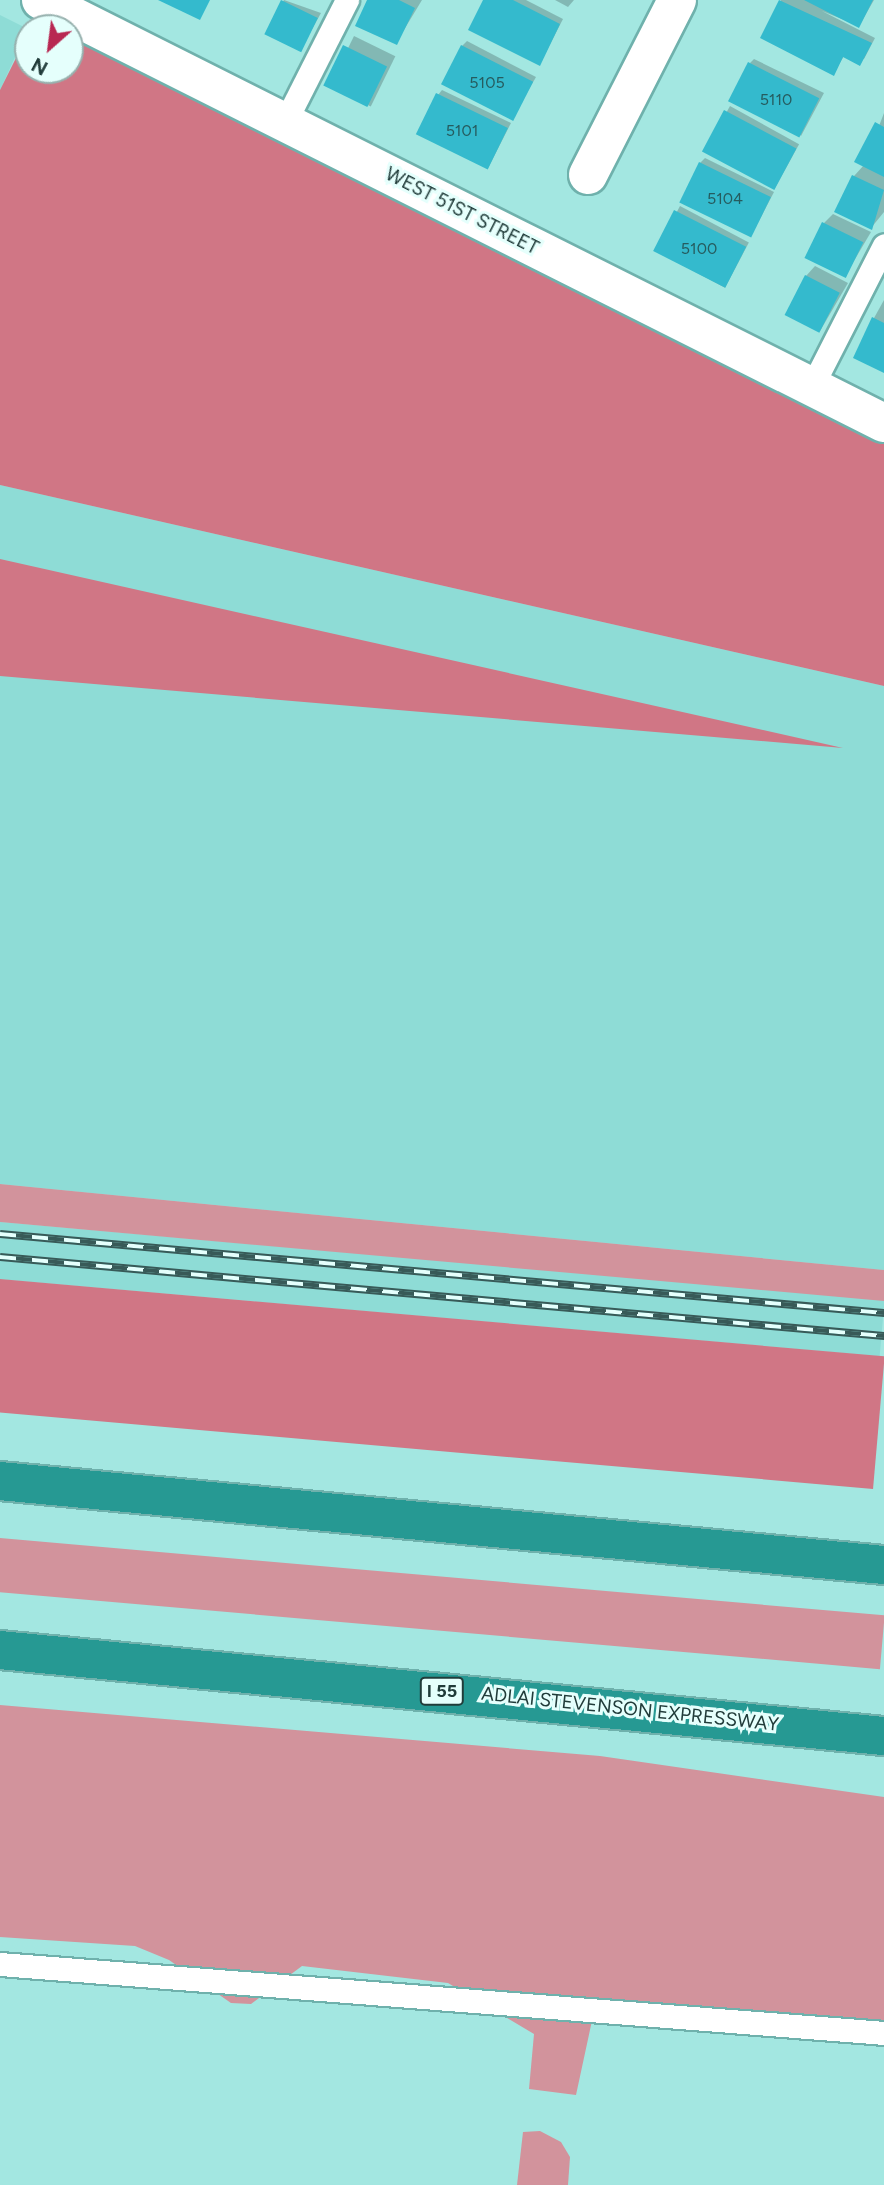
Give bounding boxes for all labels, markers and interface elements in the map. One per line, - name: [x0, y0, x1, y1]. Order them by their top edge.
- north arrow: [14, 14, 84, 84]
- text: N: [28, 53, 52, 80]
- house number: 5105: [469, 73, 505, 93]
- house number: 5110: [760, 90, 792, 110]
- house number: 5101: [446, 121, 478, 141]
- street label: WEST 51ST STREET: [382, 162, 542, 260]
- house number: 5104: [707, 189, 743, 209]
- house number: 5100: [681, 239, 717, 259]
- road number: I 55: [419, 1676, 465, 1706]
- street label: ADLAI STEVENSON EXPRESSWAY: [480, 1682, 780, 1736]

